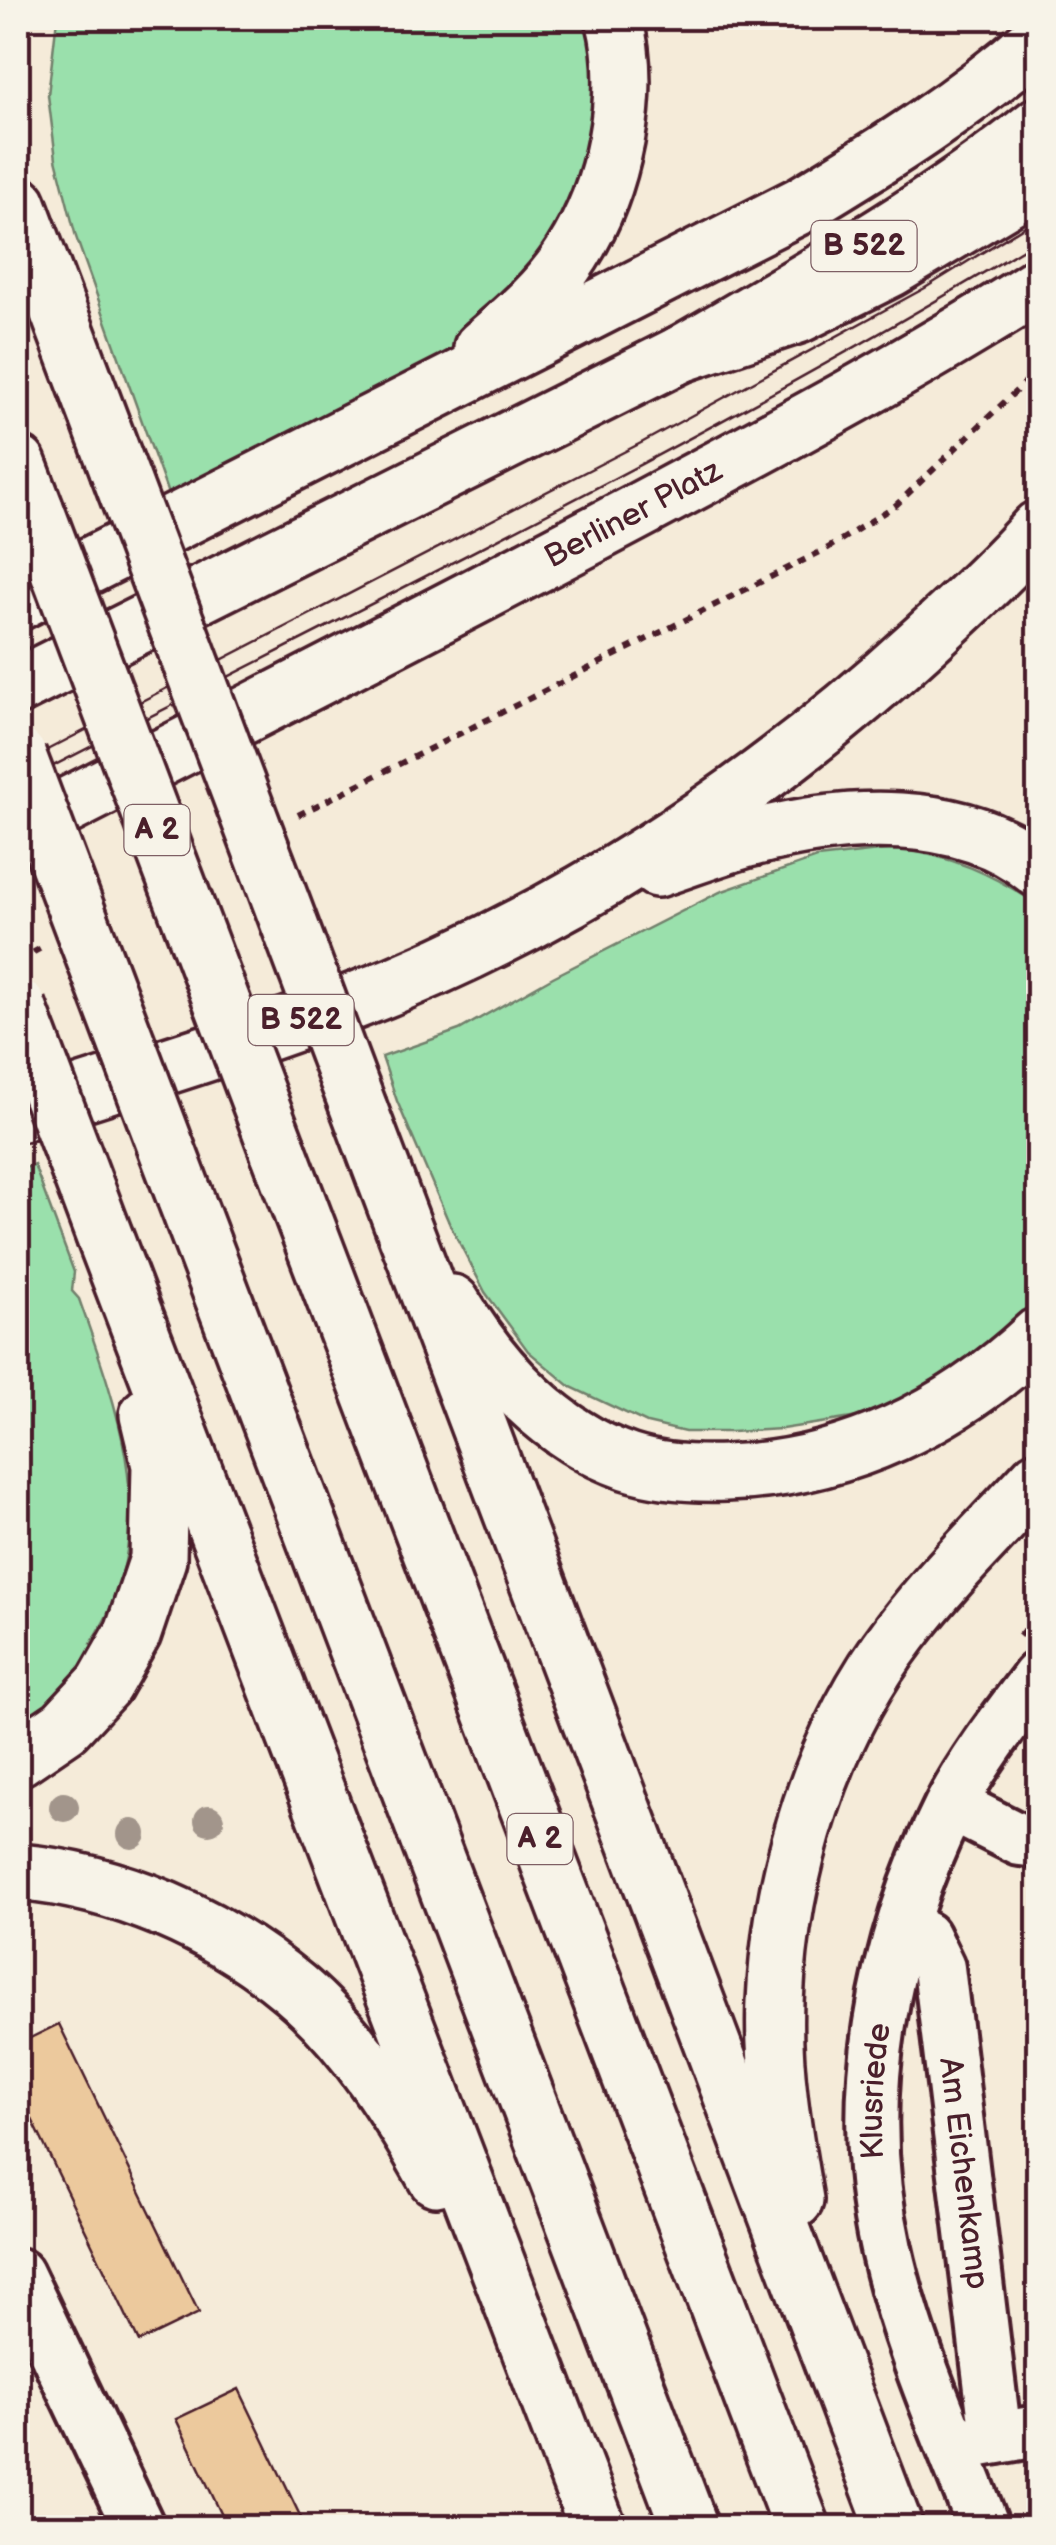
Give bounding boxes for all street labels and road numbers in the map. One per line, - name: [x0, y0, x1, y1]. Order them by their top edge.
- road number: B 522: [812, 221, 916, 271]
- street label: Berliner Platz: [538, 451, 729, 577]
- road number: A 2: [124, 805, 190, 855]
- road number: B 522: [248, 995, 354, 1045]
- road number: A 2: [508, 1814, 572, 1864]
- street label: Klusriede: [853, 2020, 899, 2160]
- street label: Am Eichenkamp: [930, 2055, 997, 2292]

